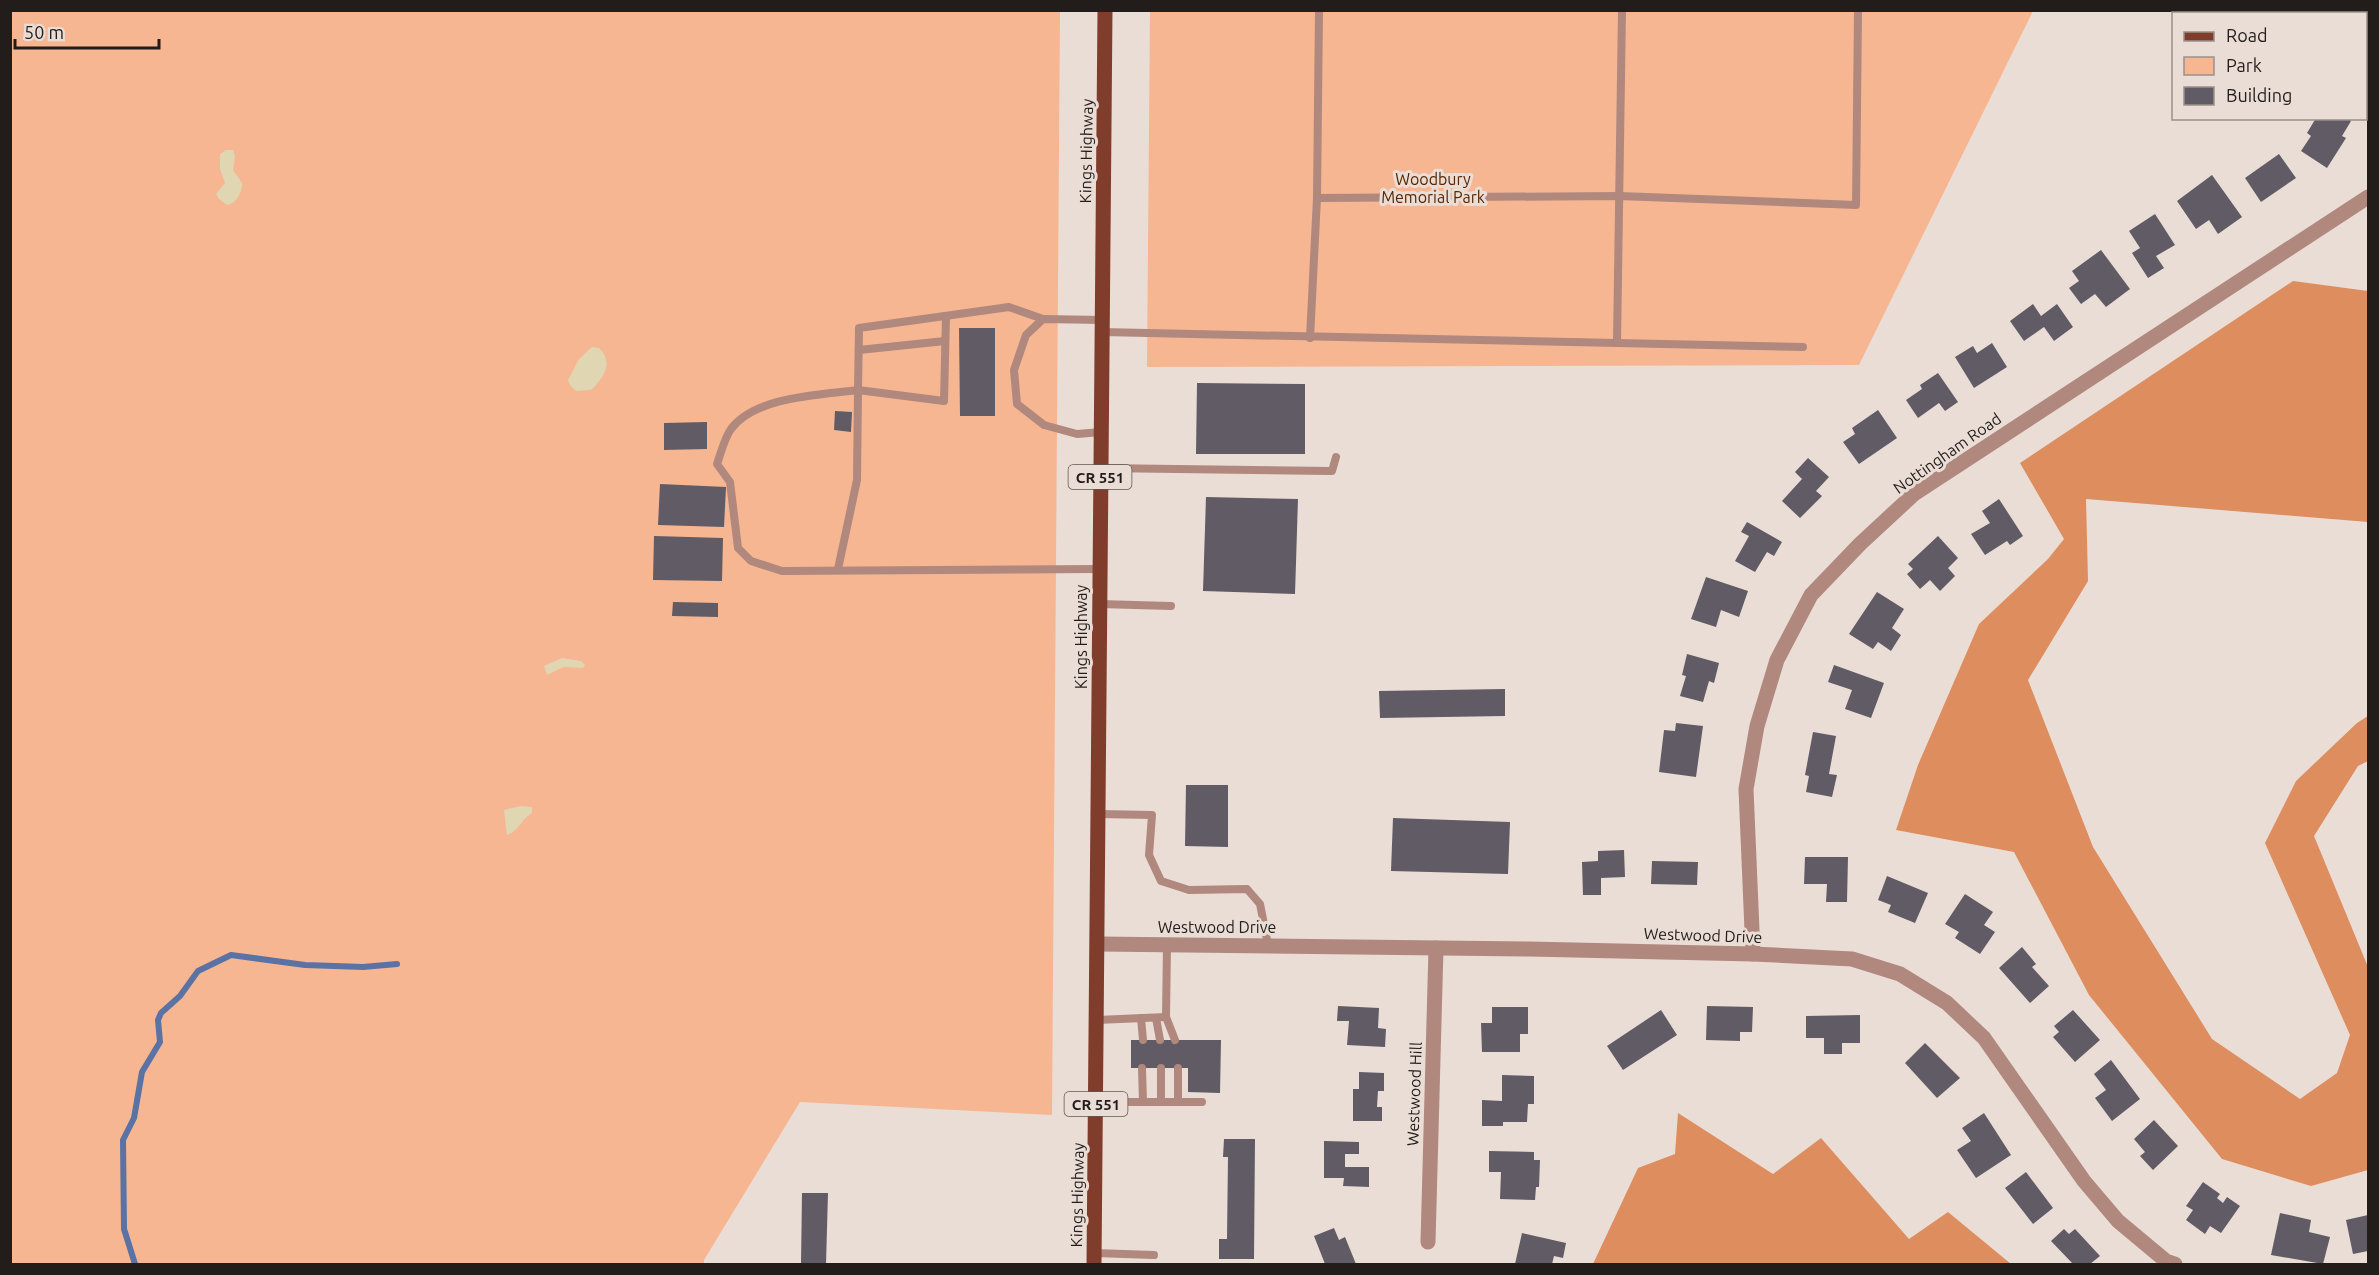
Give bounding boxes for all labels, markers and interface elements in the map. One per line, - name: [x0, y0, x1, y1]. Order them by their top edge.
- scale bar: [15, 12, 159, 50]
- legend: [2172, 12, 2367, 120]
- text: 50 m: [24, 22, 64, 42]
- text: Road: [2226, 25, 2268, 45]
- text: Park: [2226, 55, 2262, 75]
- text: Building: [2226, 85, 2292, 105]
- street label: Kings Highway: [1076, 98, 1096, 203]
- park label: Woodbury Memorial Park: [1381, 170, 1485, 206]
- street label: Nottingham Road: [1890, 409, 2004, 497]
- road number: CR 551: [1068, 465, 1132, 489]
- street label: Kings Highway: [1072, 584, 1090, 689]
- street label: Westwood Drive: [1158, 918, 1276, 936]
- street label: Westwood Drive: [1643, 924, 1763, 946]
- street label: Westwood Hill: [1403, 1042, 1425, 1146]
- road number: CR 551: [1064, 1092, 1128, 1116]
- street label: Kings Highway: [1067, 1142, 1087, 1247]

